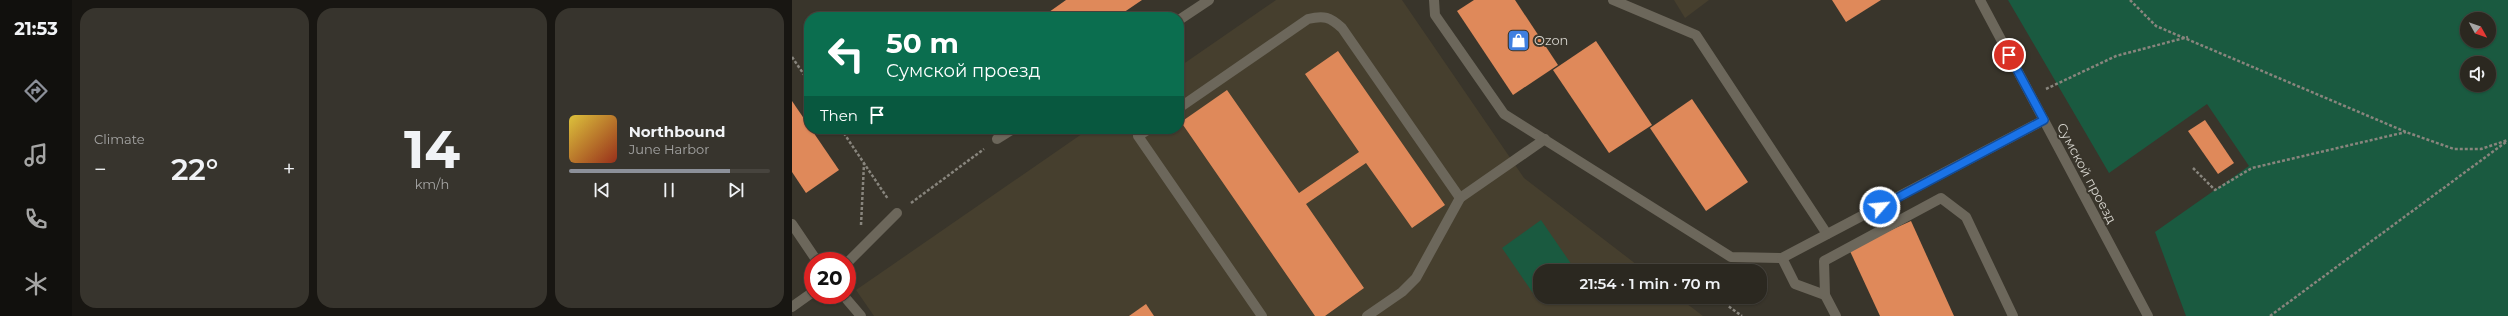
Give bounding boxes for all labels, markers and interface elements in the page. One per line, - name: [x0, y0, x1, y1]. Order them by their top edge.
- north arrow: [2460, 12, 2496, 48]
- map controls: [2460, 12, 2496, 92]
- text: 21:53: [14, 18, 58, 40]
- text: 50 m: [886, 26, 959, 60]
- shop icon: Ozon: [1506, 27, 1532, 53]
- icon: left: [820, 28, 872, 80]
- place label: Ozon: [1534, 32, 1568, 48]
- pin: [1992, 38, 2026, 72]
- icon: arrive: [1998, 44, 2020, 66]
- button: sound: [2460, 56, 2496, 92]
- text: Сумской проезд: [886, 60, 1040, 82]
- icon: directions: [22, 77, 50, 105]
- icon: arrive: [866, 104, 888, 126]
- text: Then: [820, 106, 858, 125]
- text: 14: [404, 118, 460, 181]
- street label: Сумской проезд: [2054, 120, 2120, 226]
- text: Northbound: [629, 122, 725, 141]
- text: Climate: [94, 131, 145, 147]
- icon: music: [22, 141, 50, 169]
- text: June Harbor: [629, 141, 709, 157]
- text: 22°: [171, 151, 218, 188]
- text: −: [94, 156, 107, 183]
- text: +: [283, 156, 295, 183]
- text: km/h: [415, 176, 449, 192]
- icon: previous: [591, 179, 613, 201]
- icon: pause: [658, 179, 680, 201]
- icon: next: [725, 179, 747, 201]
- position arrow: [1859, 186, 1901, 228]
- icon: phone: [22, 205, 50, 233]
- speed limit sign: 20: [804, 252, 856, 304]
- icon: climate: [22, 270, 50, 298]
- text: 21:54 · 1 min · 70 m: [1579, 274, 1721, 293]

